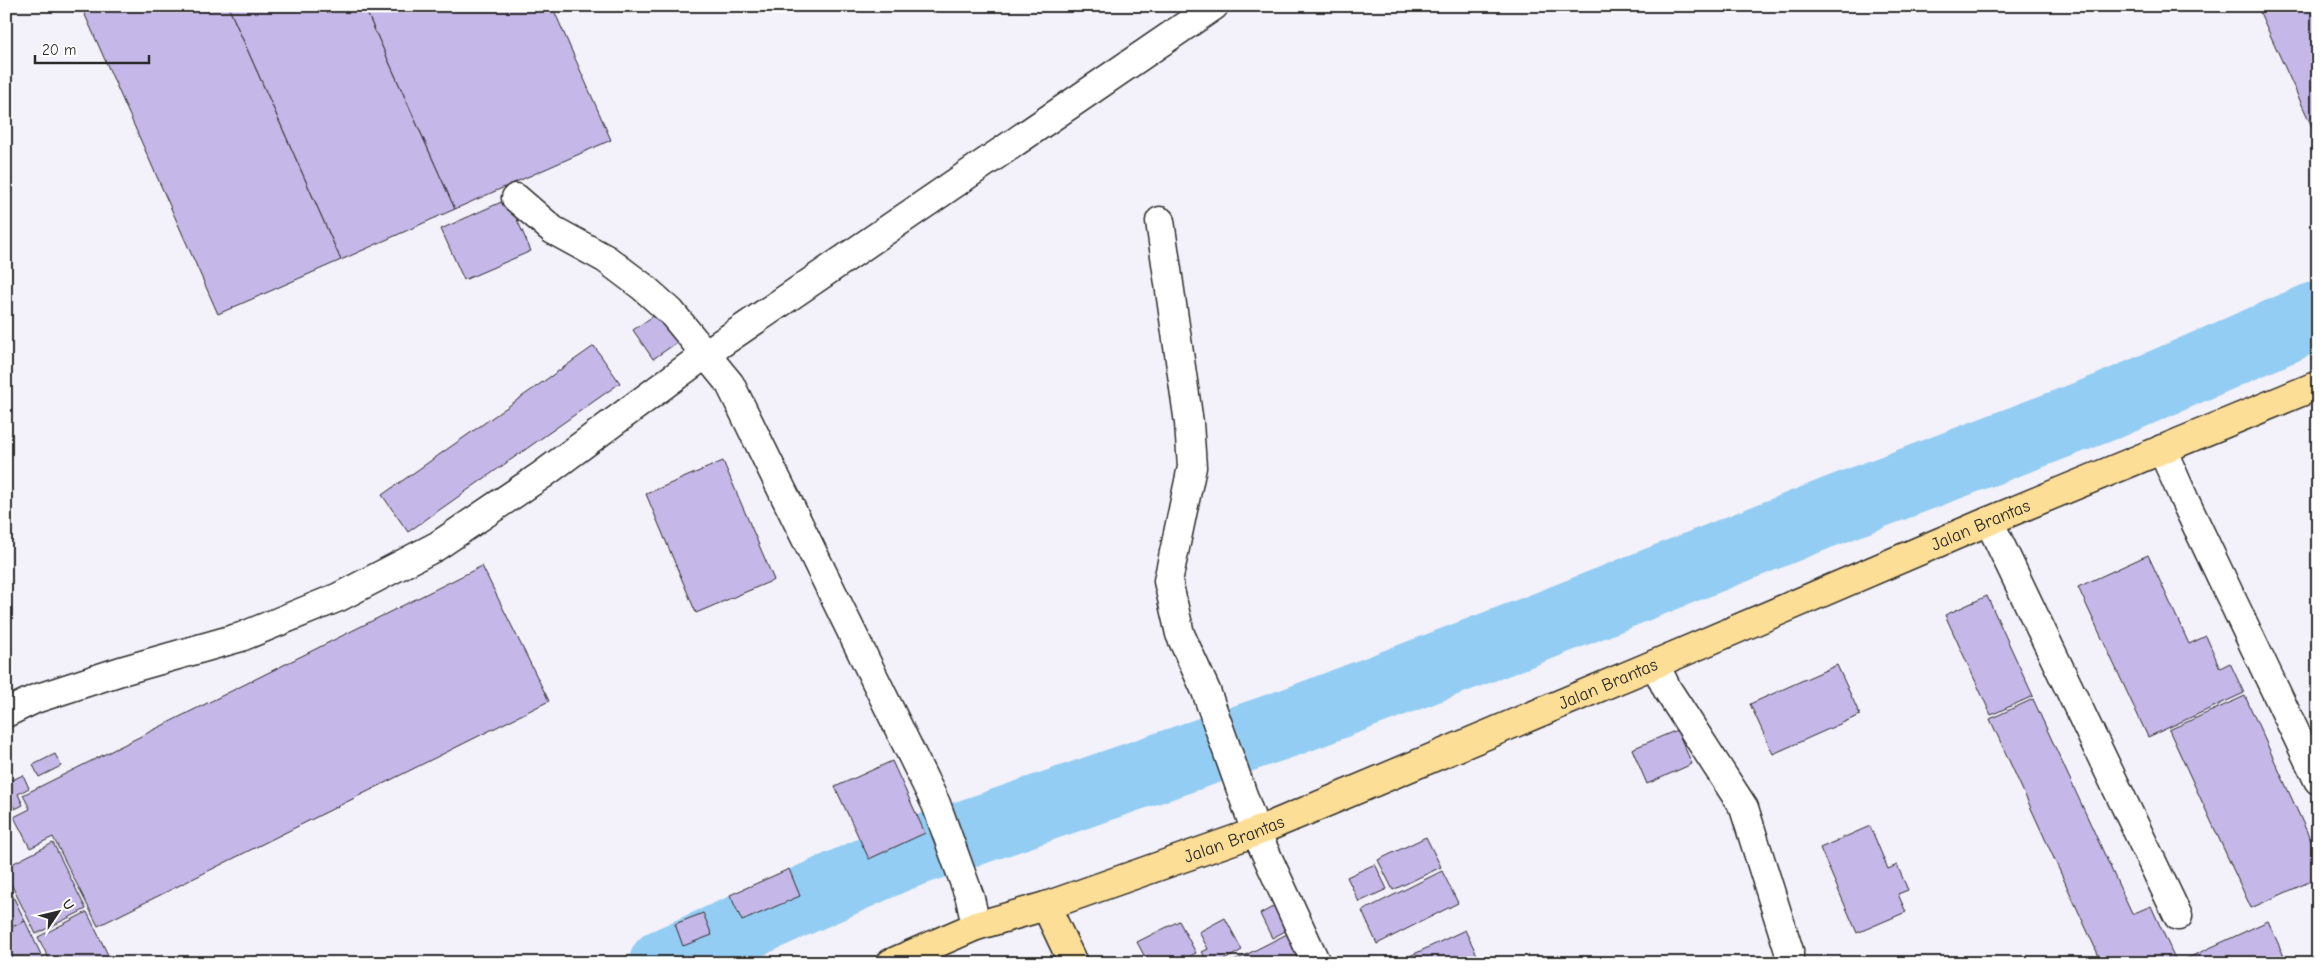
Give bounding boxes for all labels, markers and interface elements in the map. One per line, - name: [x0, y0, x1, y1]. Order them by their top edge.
- scale bar: [35, 32, 149, 64]
- text: 20 m: [42, 41, 76, 59]
- street label: Jalan Brantas: [1928, 495, 2033, 556]
- street label: Jalan Brantas: [1555, 654, 1661, 714]
- street label: Jalan Brantas: [1181, 811, 1288, 868]
- north arrow: [32, 886, 82, 936]
- text: U: [59, 896, 78, 914]

